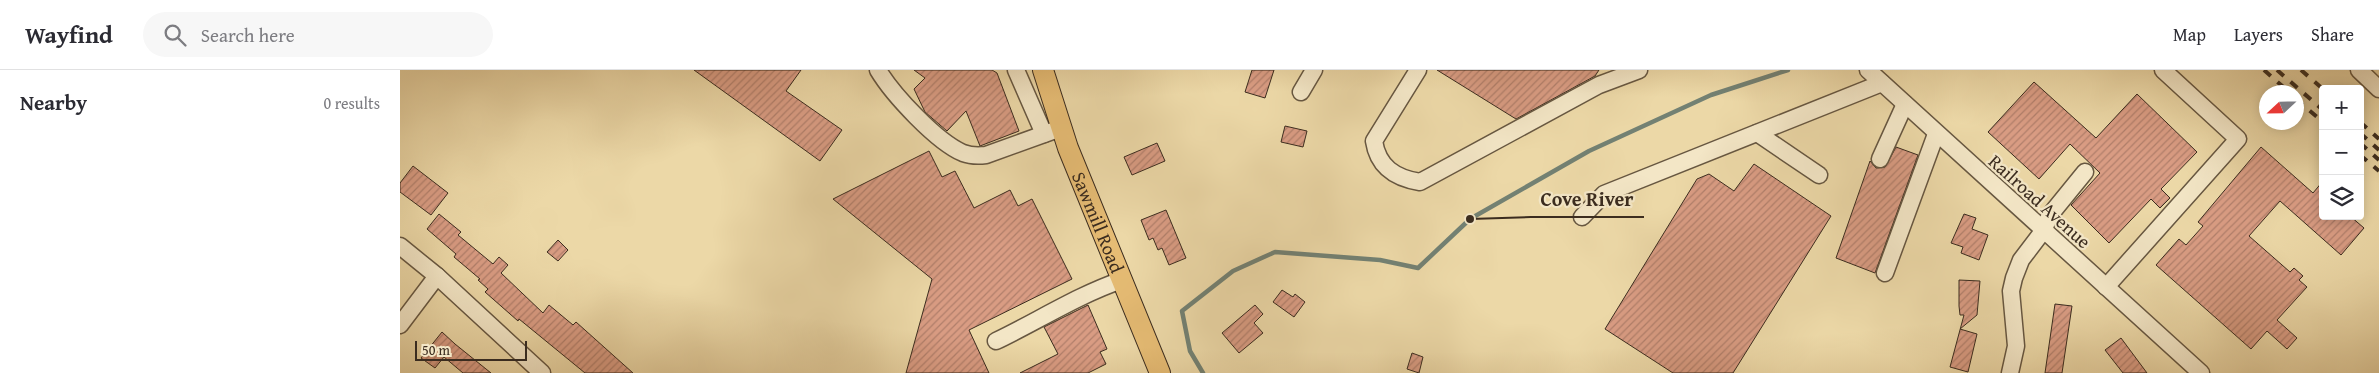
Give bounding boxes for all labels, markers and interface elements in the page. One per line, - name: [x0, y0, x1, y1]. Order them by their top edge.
- search box: [143, 12, 493, 57]
- text: Wayfind: [25, 17, 113, 52]
- icon: search: [161, 21, 189, 49]
- text: Search here: [201, 21, 295, 49]
- text: Map: [2173, 21, 2206, 48]
- text: Layers: [2234, 21, 2283, 48]
- text: Share: [2311, 21, 2354, 48]
- north arrow: [2259, 85, 2304, 130]
- map controls: [2319, 85, 2364, 220]
- button: +: [2319, 85, 2364, 130]
- text: Nearby: [20, 87, 87, 118]
- text: 0 results: [323, 91, 380, 115]
- button: −: [2319, 130, 2364, 175]
- street label: Railroad Avenue: [1983, 147, 2098, 255]
- street label: Sawmill Road: [1065, 167, 1132, 278]
- button: layers: [2319, 175, 2364, 220]
- callout: Cove River: [1531, 182, 1644, 217]
- text: Cove River: [1541, 184, 1633, 213]
- scale bar: [415, 338, 528, 361]
- text: 50 m: [422, 340, 450, 360]

